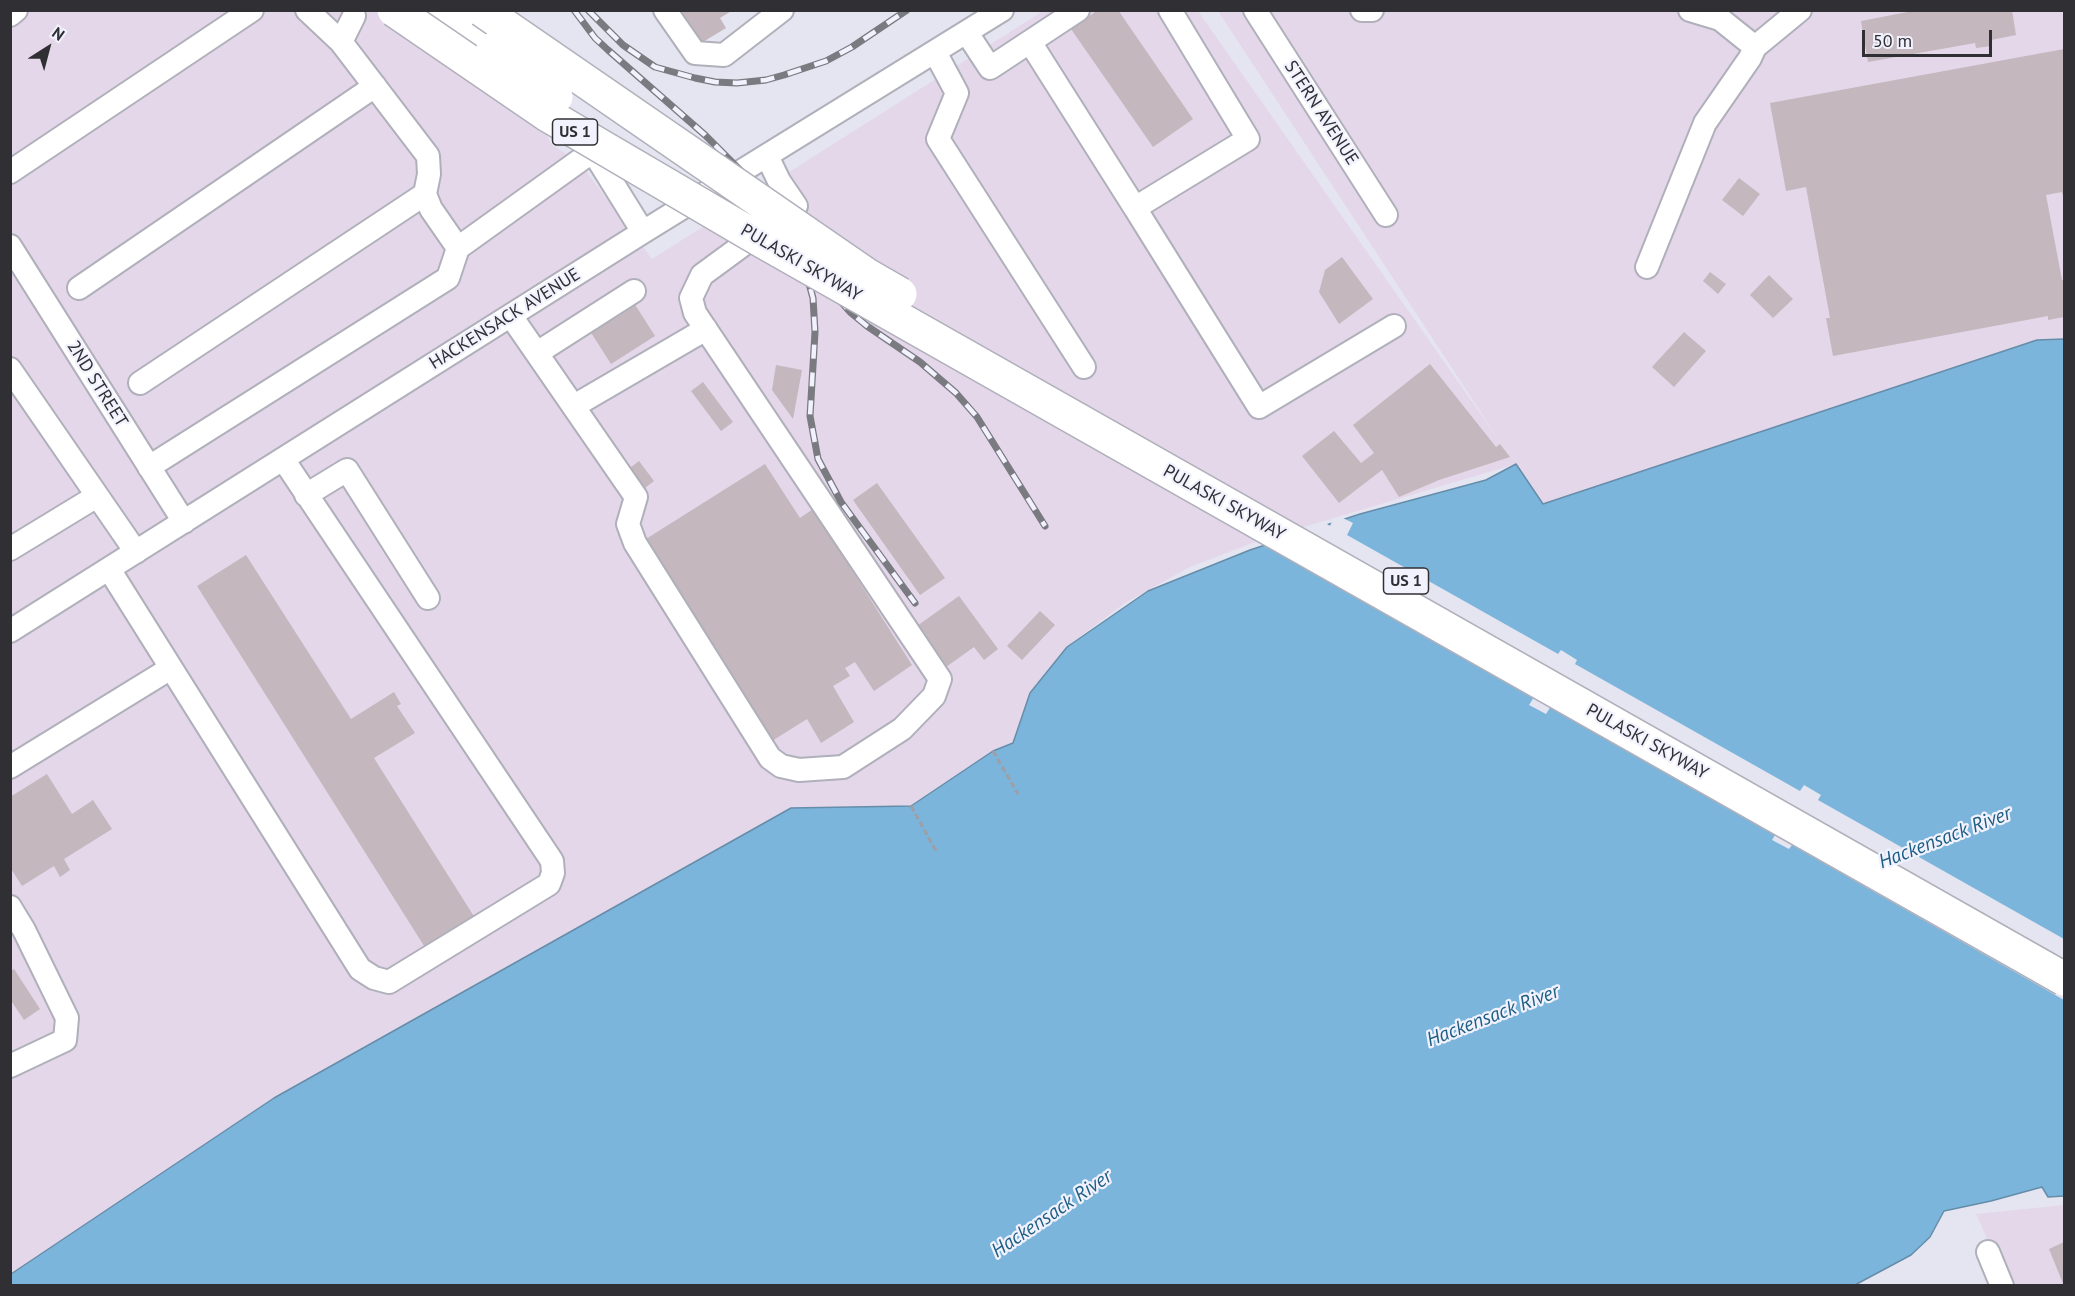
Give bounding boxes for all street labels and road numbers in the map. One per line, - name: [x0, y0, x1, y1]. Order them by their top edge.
- street label: STERN AVENUE: [1279, 57, 1363, 169]
- road number: US 1: [552, 119, 598, 145]
- street label: PULASKI SKYWAY: [737, 220, 865, 306]
- street label: HACKENSACK AVENUE: [426, 264, 584, 374]
- street label: 2ND STREET: [62, 337, 132, 431]
- street label: PULASKI SKYWAY: [1159, 461, 1289, 545]
- road number: US 1: [1384, 568, 1428, 594]
- street label: PULASKI SKYWAY: [1582, 700, 1712, 784]

